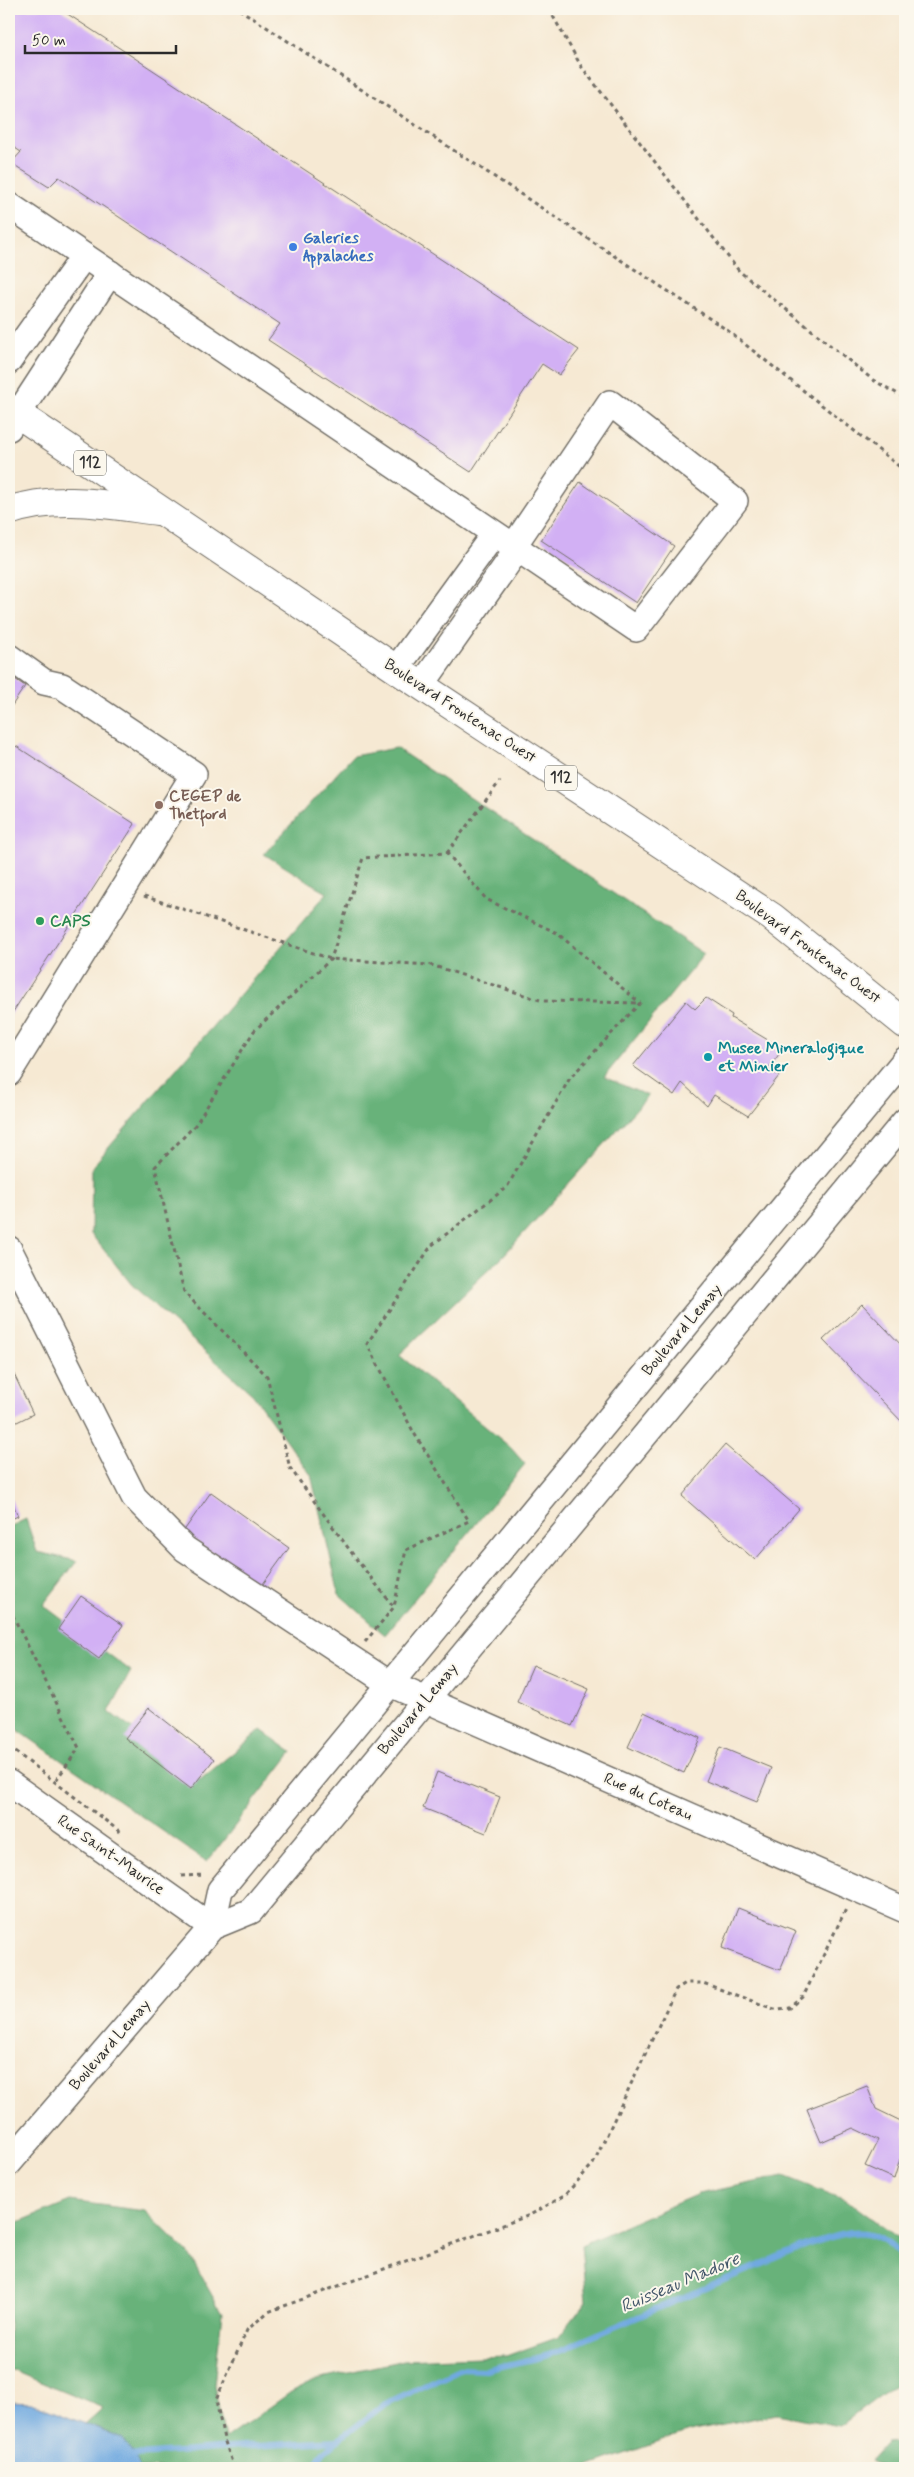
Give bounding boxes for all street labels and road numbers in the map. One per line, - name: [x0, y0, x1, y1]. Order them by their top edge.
- road number: 112: [74, 450, 106, 476]
- street label: Boulevard Frontenac Ouest: [380, 654, 540, 768]
- road number: 112: [545, 766, 577, 790]
- street label: Boulevard Frontenac Ouest: [731, 885, 885, 1009]
- street label: Boulevard Lemay: [637, 1280, 727, 1380]
- street label: Boulevard Lemay: [373, 1659, 463, 1759]
- street label: Rue du Coteau: [600, 1768, 696, 1826]
- street label: Rue Saint-Maurice: [53, 1810, 169, 1900]
- street label: Boulevard Lemay: [65, 1995, 155, 2095]

